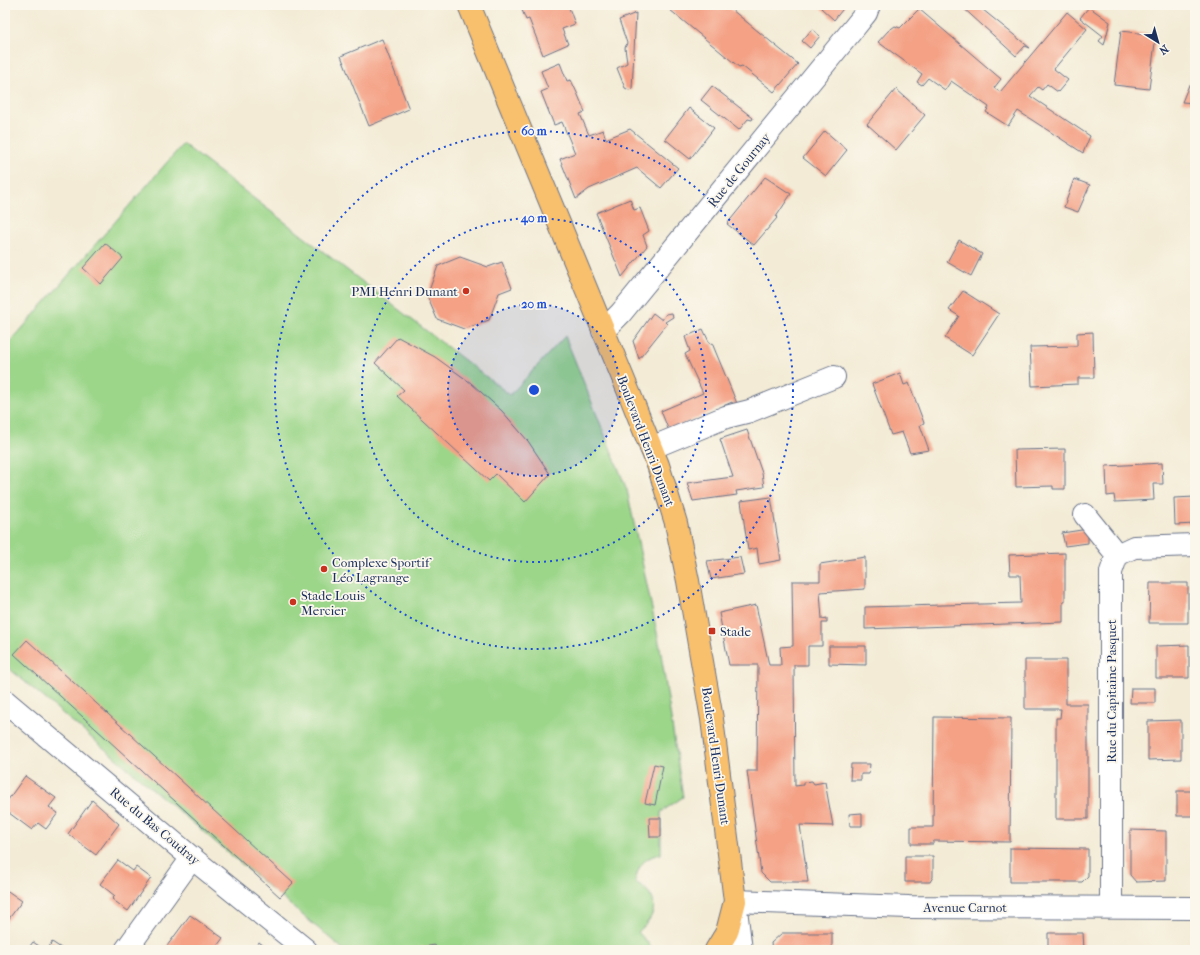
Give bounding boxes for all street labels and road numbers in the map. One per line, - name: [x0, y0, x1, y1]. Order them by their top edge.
- street label: Rue de Gournay: [705, 129, 774, 210]
- street label: Boulevard Henri Dunant: [614, 373, 678, 509]
- street label: Rue du Capitaine Pasquet: [1104, 619, 1119, 763]
- street label: Boulevard Henri Dunant: [699, 686, 733, 826]
- street label: Rue du Bas Coudray: [107, 784, 204, 869]
- street label: Avenue Carnot: [922, 900, 1007, 915]

